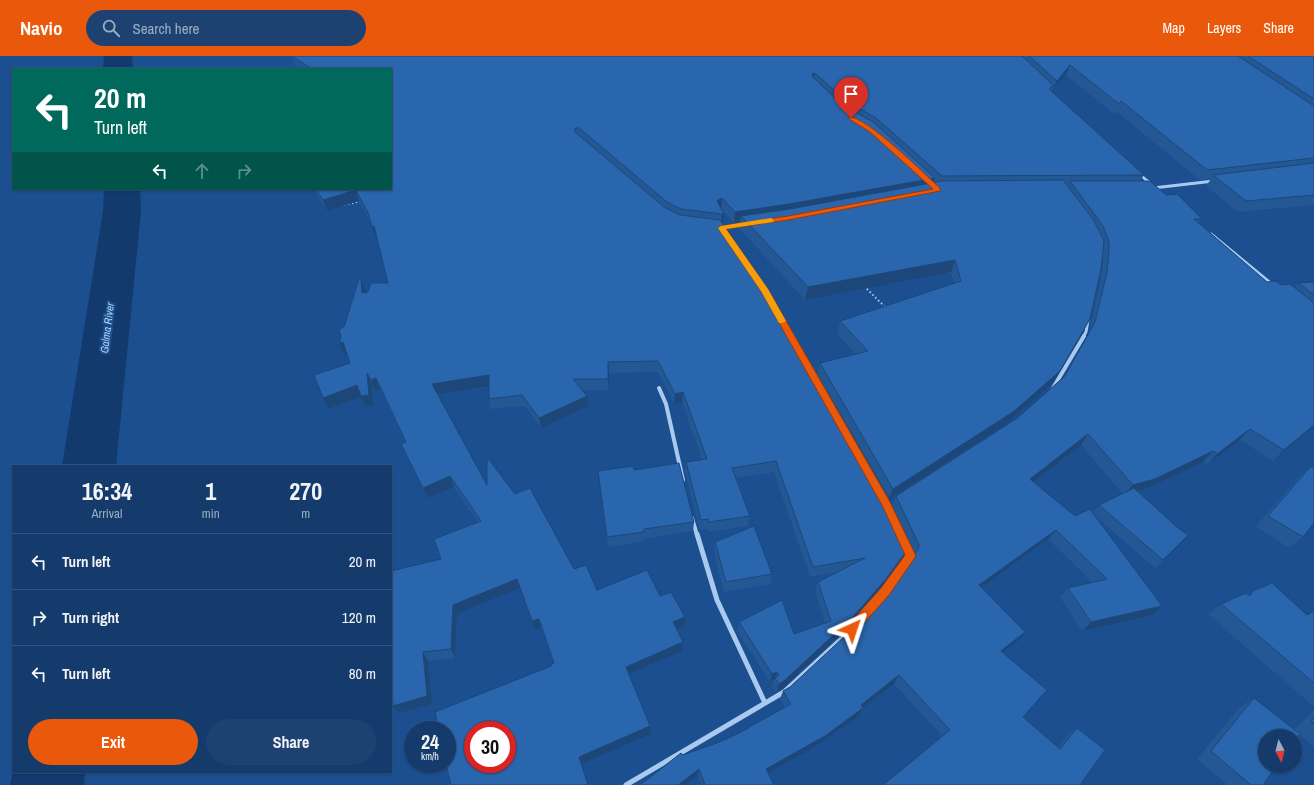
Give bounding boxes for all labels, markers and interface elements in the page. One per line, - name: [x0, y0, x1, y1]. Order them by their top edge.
- search box: [86, 10, 366, 46]
- text: Navio: [20, 15, 62, 41]
- icon: search: [100, 17, 122, 39]
- text: Search here: [132, 18, 199, 39]
- text: Map: [1163, 19, 1185, 37]
- text: Layers: [1207, 19, 1241, 37]
- text: Share: [1263, 19, 1294, 37]
- pin: [834, 77, 868, 118]
- text: 20 m: [94, 79, 146, 117]
- icon: arrive: [840, 83, 862, 105]
- icon: left: [28, 84, 80, 136]
- text: Turn left: [94, 115, 147, 140]
- icon: left: [149, 160, 171, 182]
- icon: ahead: [191, 160, 213, 182]
- icon: right: [233, 160, 255, 182]
- water label: Galma River: [97, 301, 117, 354]
- text: 16:34: [82, 475, 132, 507]
- text: 1: [205, 475, 216, 507]
- text: 270: [289, 475, 322, 507]
- text: Arrival: [92, 505, 122, 522]
- text: min: [202, 505, 220, 522]
- text: m: [301, 505, 310, 522]
- icon: left: [28, 551, 50, 573]
- text: Turn left: [62, 551, 110, 572]
- text: 20 m: [349, 551, 376, 572]
- icon: right: [28, 607, 50, 629]
- text: Turn right: [62, 607, 119, 628]
- text: 120 m: [342, 607, 376, 628]
- position arrow: [831, 608, 873, 650]
- icon: left: [28, 663, 50, 685]
- text: Turn left: [62, 663, 110, 684]
- text: 80 m: [349, 663, 376, 684]
- button: Exit: [28, 719, 198, 765]
- button: Share: [206, 719, 376, 765]
- speed limit sign: 30: [464, 721, 516, 773]
- text: 24: [421, 728, 439, 755]
- north arrow: [1258, 729, 1302, 773]
- map controls: [1258, 729, 1302, 773]
- text: km/h: [421, 750, 439, 763]

